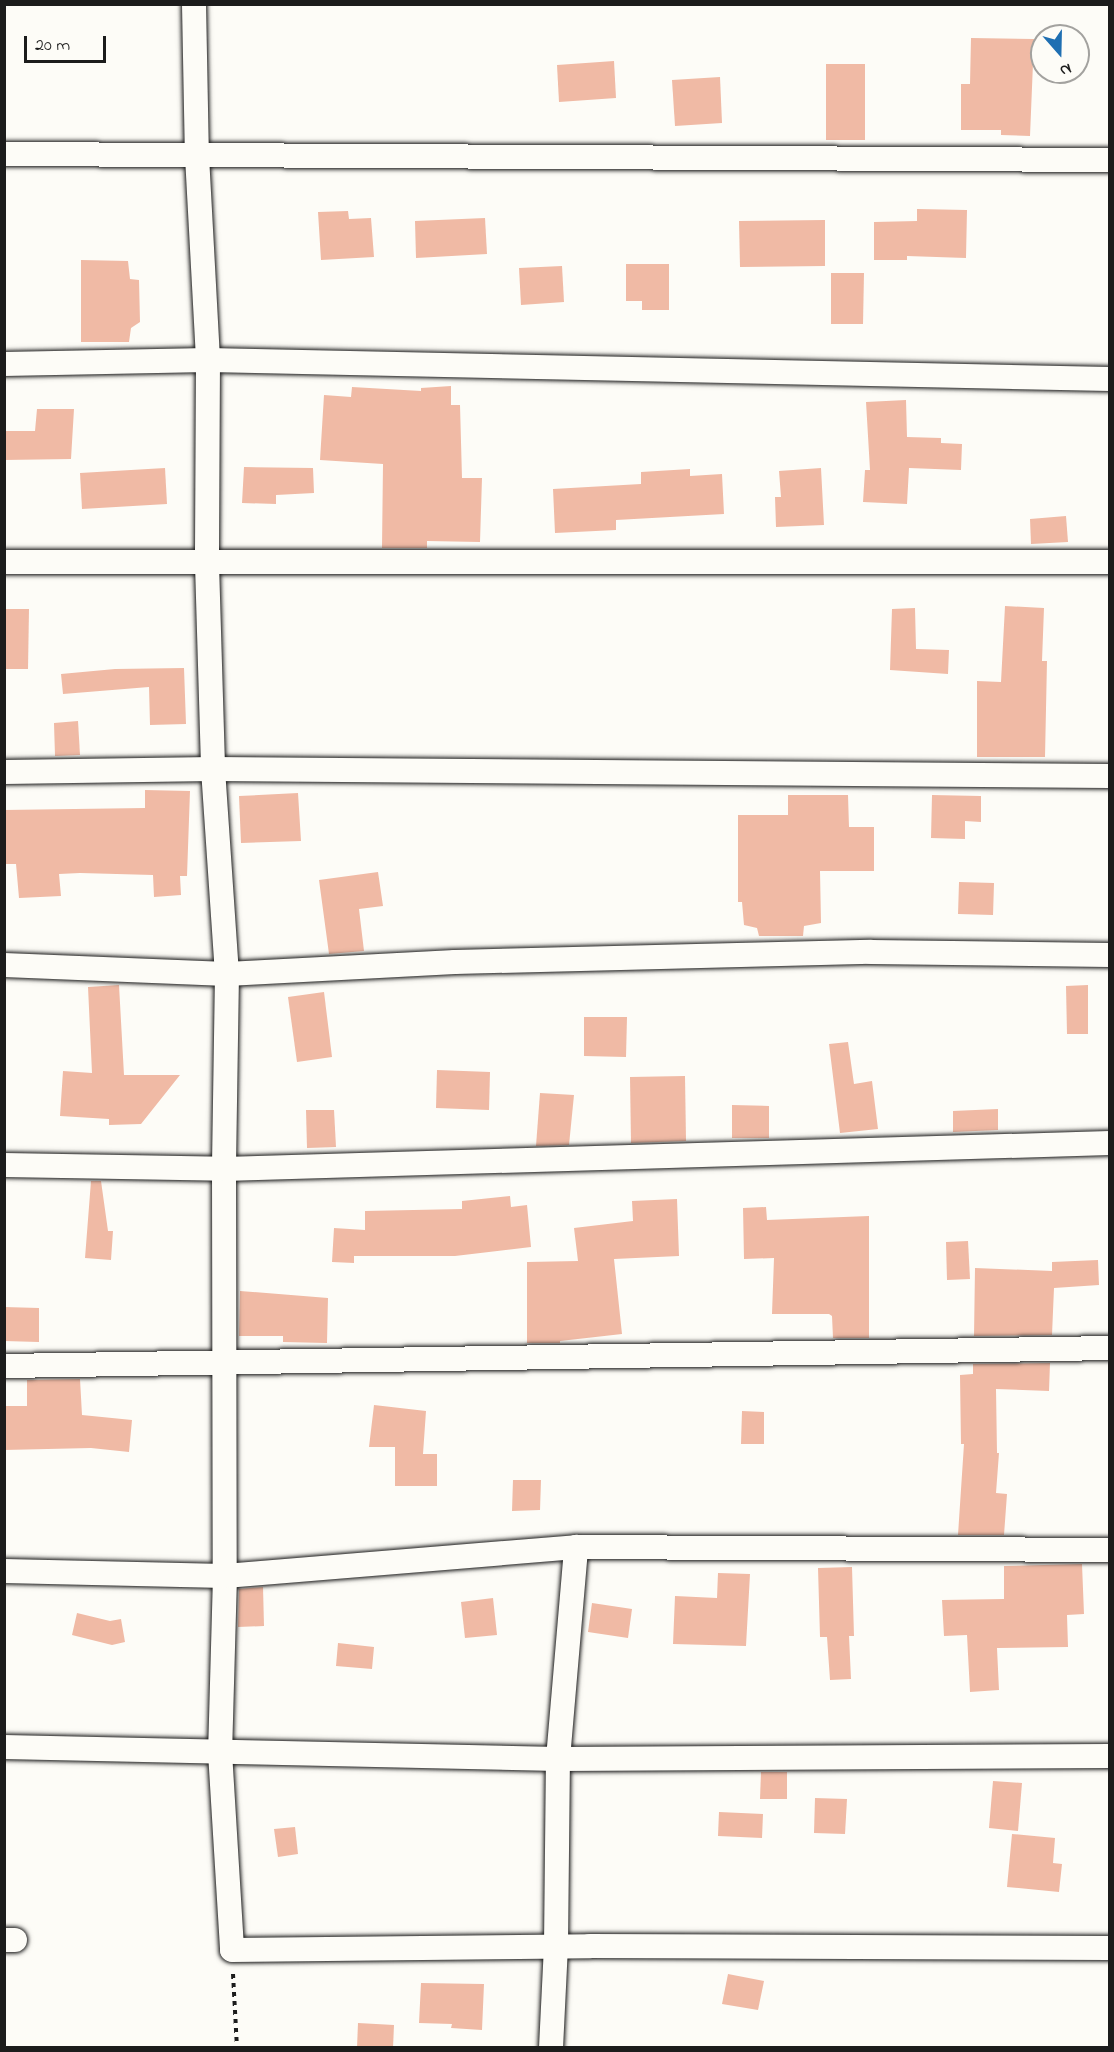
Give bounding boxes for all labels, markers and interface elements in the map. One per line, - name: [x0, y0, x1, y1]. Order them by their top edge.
- scale bar: [27, 24, 110, 62]
- north arrow: [1030, 24, 1090, 84]
- text: 20 m: [35, 33, 70, 59]
- text: N: [1056, 56, 1075, 82]

